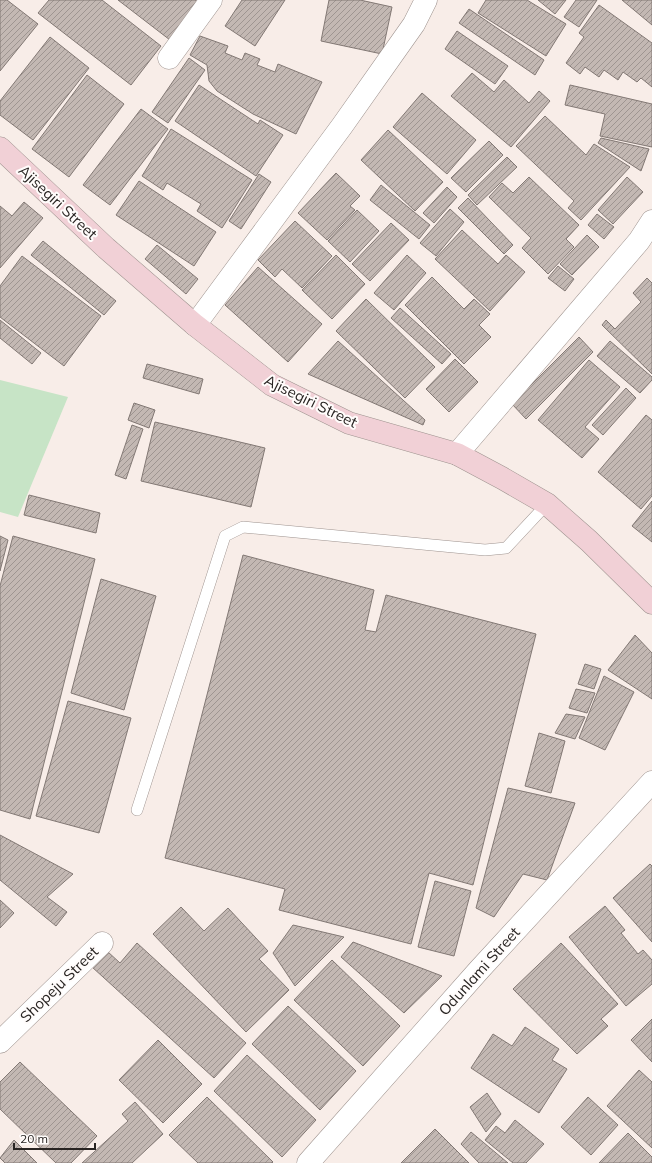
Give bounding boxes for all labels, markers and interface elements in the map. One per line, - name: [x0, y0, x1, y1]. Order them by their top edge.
- street label: Ajisegiri Street: [15, 161, 101, 243]
- street label: Ajisegiri Street: [262, 370, 360, 432]
- street label: Odunlami Street: [434, 923, 524, 1019]
- street label: Shopeju Street: [16, 942, 102, 1026]
- scale bar: [14, 1125, 95, 1151]
- text: 20 m: [20, 1131, 48, 1146]

